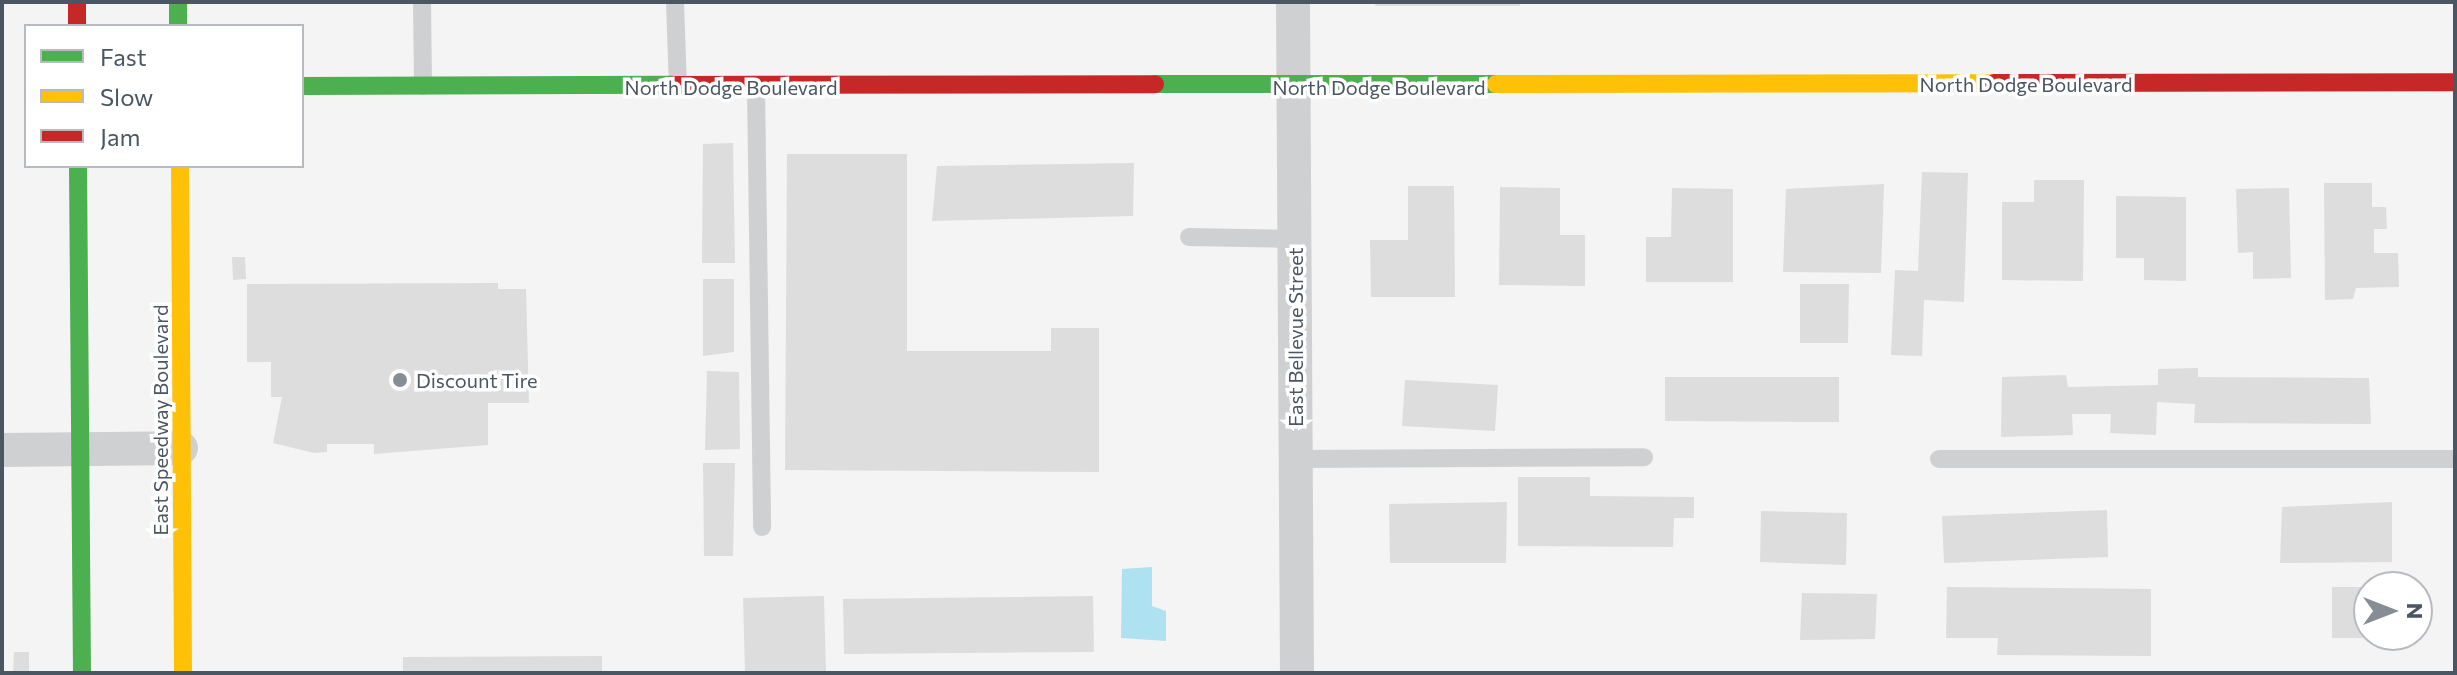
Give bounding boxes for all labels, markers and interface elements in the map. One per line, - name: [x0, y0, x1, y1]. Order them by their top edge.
- legend: [24, 24, 304, 168]
- text: Fast: [100, 42, 147, 71]
- street label: North Dodge Boulevard: [1920, 72, 2132, 96]
- street label: North Dodge Boulevard: [625, 75, 837, 99]
- street label: North Dodge Boulevard: [1273, 75, 1485, 99]
- text: Slow: [100, 82, 153, 111]
- text: Jam: [100, 122, 140, 151]
- street label: East Bellevue Street: [1283, 247, 1307, 427]
- street label: East Speedway Boulevard: [148, 305, 172, 535]
- place label: Discount Tire: [416, 368, 538, 392]
- marker: Discount Tire: [391, 371, 409, 389]
- north arrow: [2353, 571, 2433, 651]
- text: N: [2402, 603, 2429, 619]

